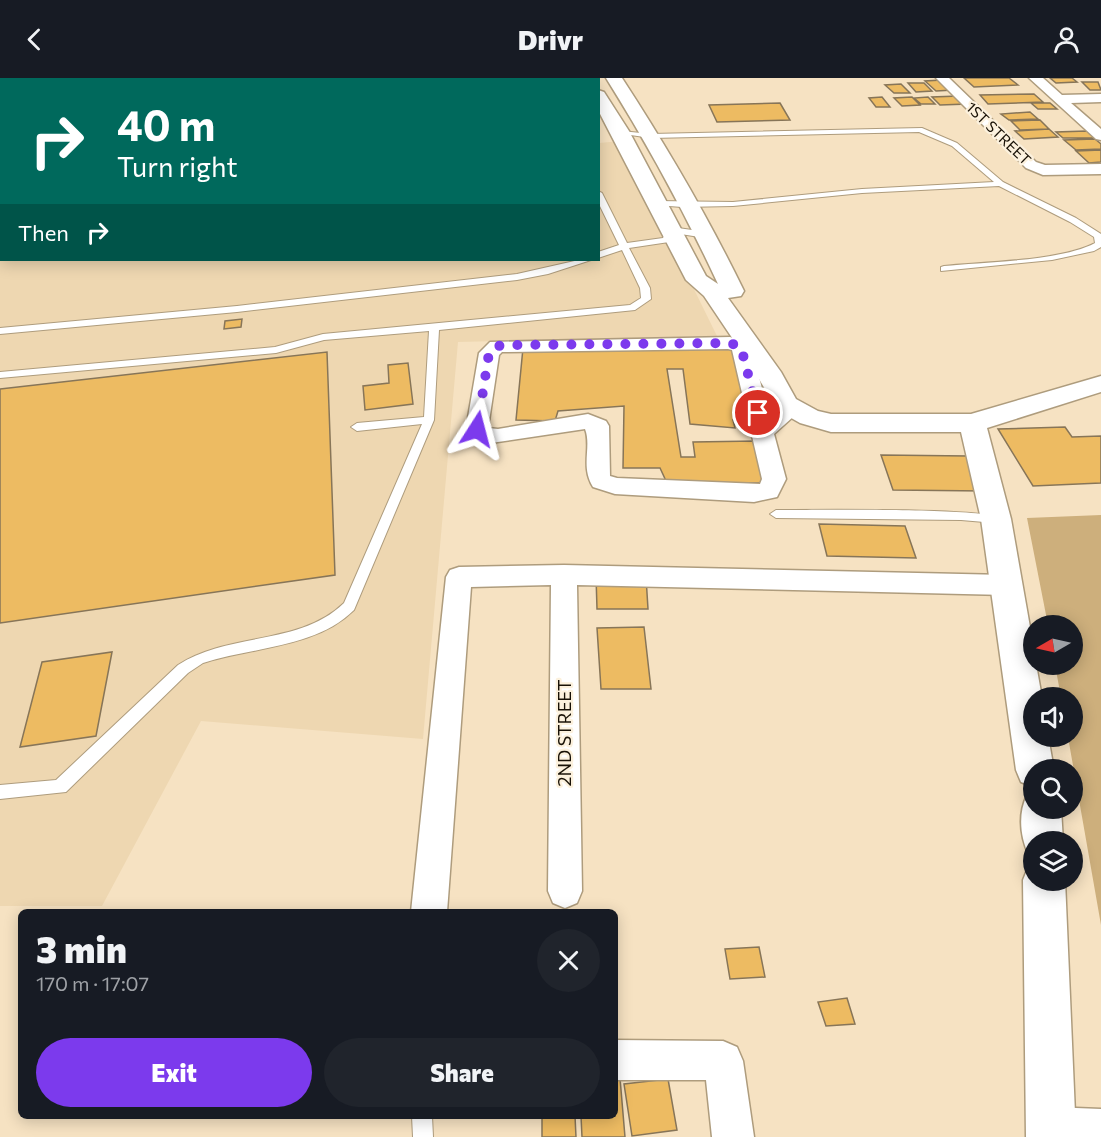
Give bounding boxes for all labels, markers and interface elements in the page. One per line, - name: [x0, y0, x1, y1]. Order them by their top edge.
- icon: back: [18, 23, 51, 56]
- text: Drivr: [518, 23, 583, 56]
- icon: person: [1050, 23, 1083, 56]
- text: 40 m: [117, 98, 215, 150]
- street label: 1ST STREET: [963, 98, 1035, 169]
- icon: right: [18, 102, 96, 180]
- text: Turn right: [117, 150, 237, 183]
- icon: right: [81, 216, 114, 249]
- text: Then: [18, 219, 69, 246]
- pin: [732, 387, 783, 438]
- icon: arrive: [741, 396, 774, 429]
- position arrow: [445, 397, 509, 461]
- north arrow: [1023, 615, 1083, 675]
- map controls: [1023, 615, 1083, 891]
- street label: 2ND STREET: [553, 679, 575, 787]
- button: sound: [1023, 687, 1083, 747]
- button: search: [1023, 759, 1083, 819]
- button: layers: [1023, 831, 1083, 891]
- text: 3 min: [36, 926, 127, 970]
- button: close: [537, 929, 600, 992]
- text: 170 m · 17:07: [36, 971, 149, 995]
- button: Exit: [36, 1038, 312, 1107]
- button: Share: [324, 1038, 600, 1107]

